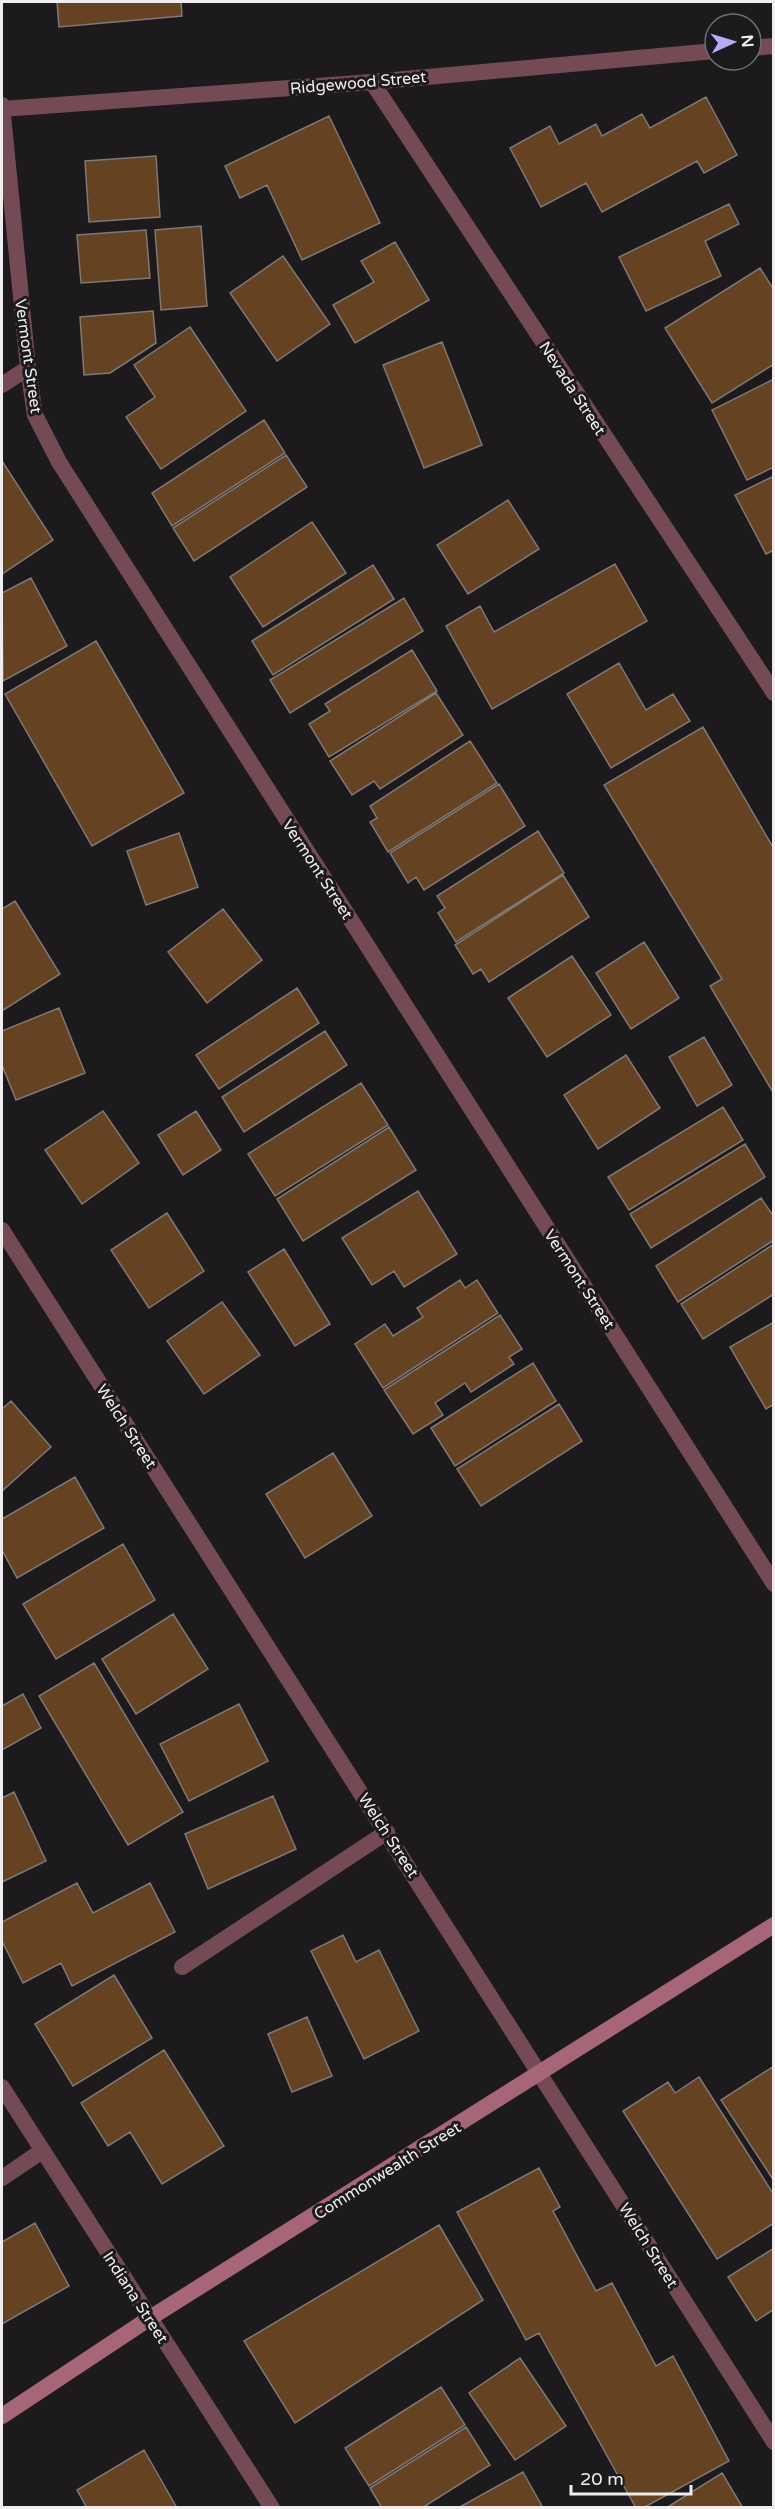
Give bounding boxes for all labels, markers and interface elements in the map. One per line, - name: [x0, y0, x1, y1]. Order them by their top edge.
- north arrow: [703, 12, 763, 72]
- text: N: [737, 34, 757, 48]
- street label: Ridgewood Street: [289, 67, 427, 99]
- street label: Vermont Street: [10, 298, 46, 415]
- street label: Nevada Street: [534, 338, 610, 439]
- street label: Vermont Street: [277, 816, 357, 923]
- street label: Vermont Street: [539, 1226, 619, 1333]
- street label: Welch Street: [91, 1381, 161, 1473]
- street label: Welch Street: [353, 1790, 423, 1882]
- street label: Commonwealth Street: [310, 2117, 465, 2224]
- street label: Welch Street: [614, 2199, 682, 2292]
- street label: Indiana Street: [98, 2248, 172, 2347]
- scale bar: [571, 2458, 691, 2496]
- text: 20 m: [580, 2468, 624, 2490]

